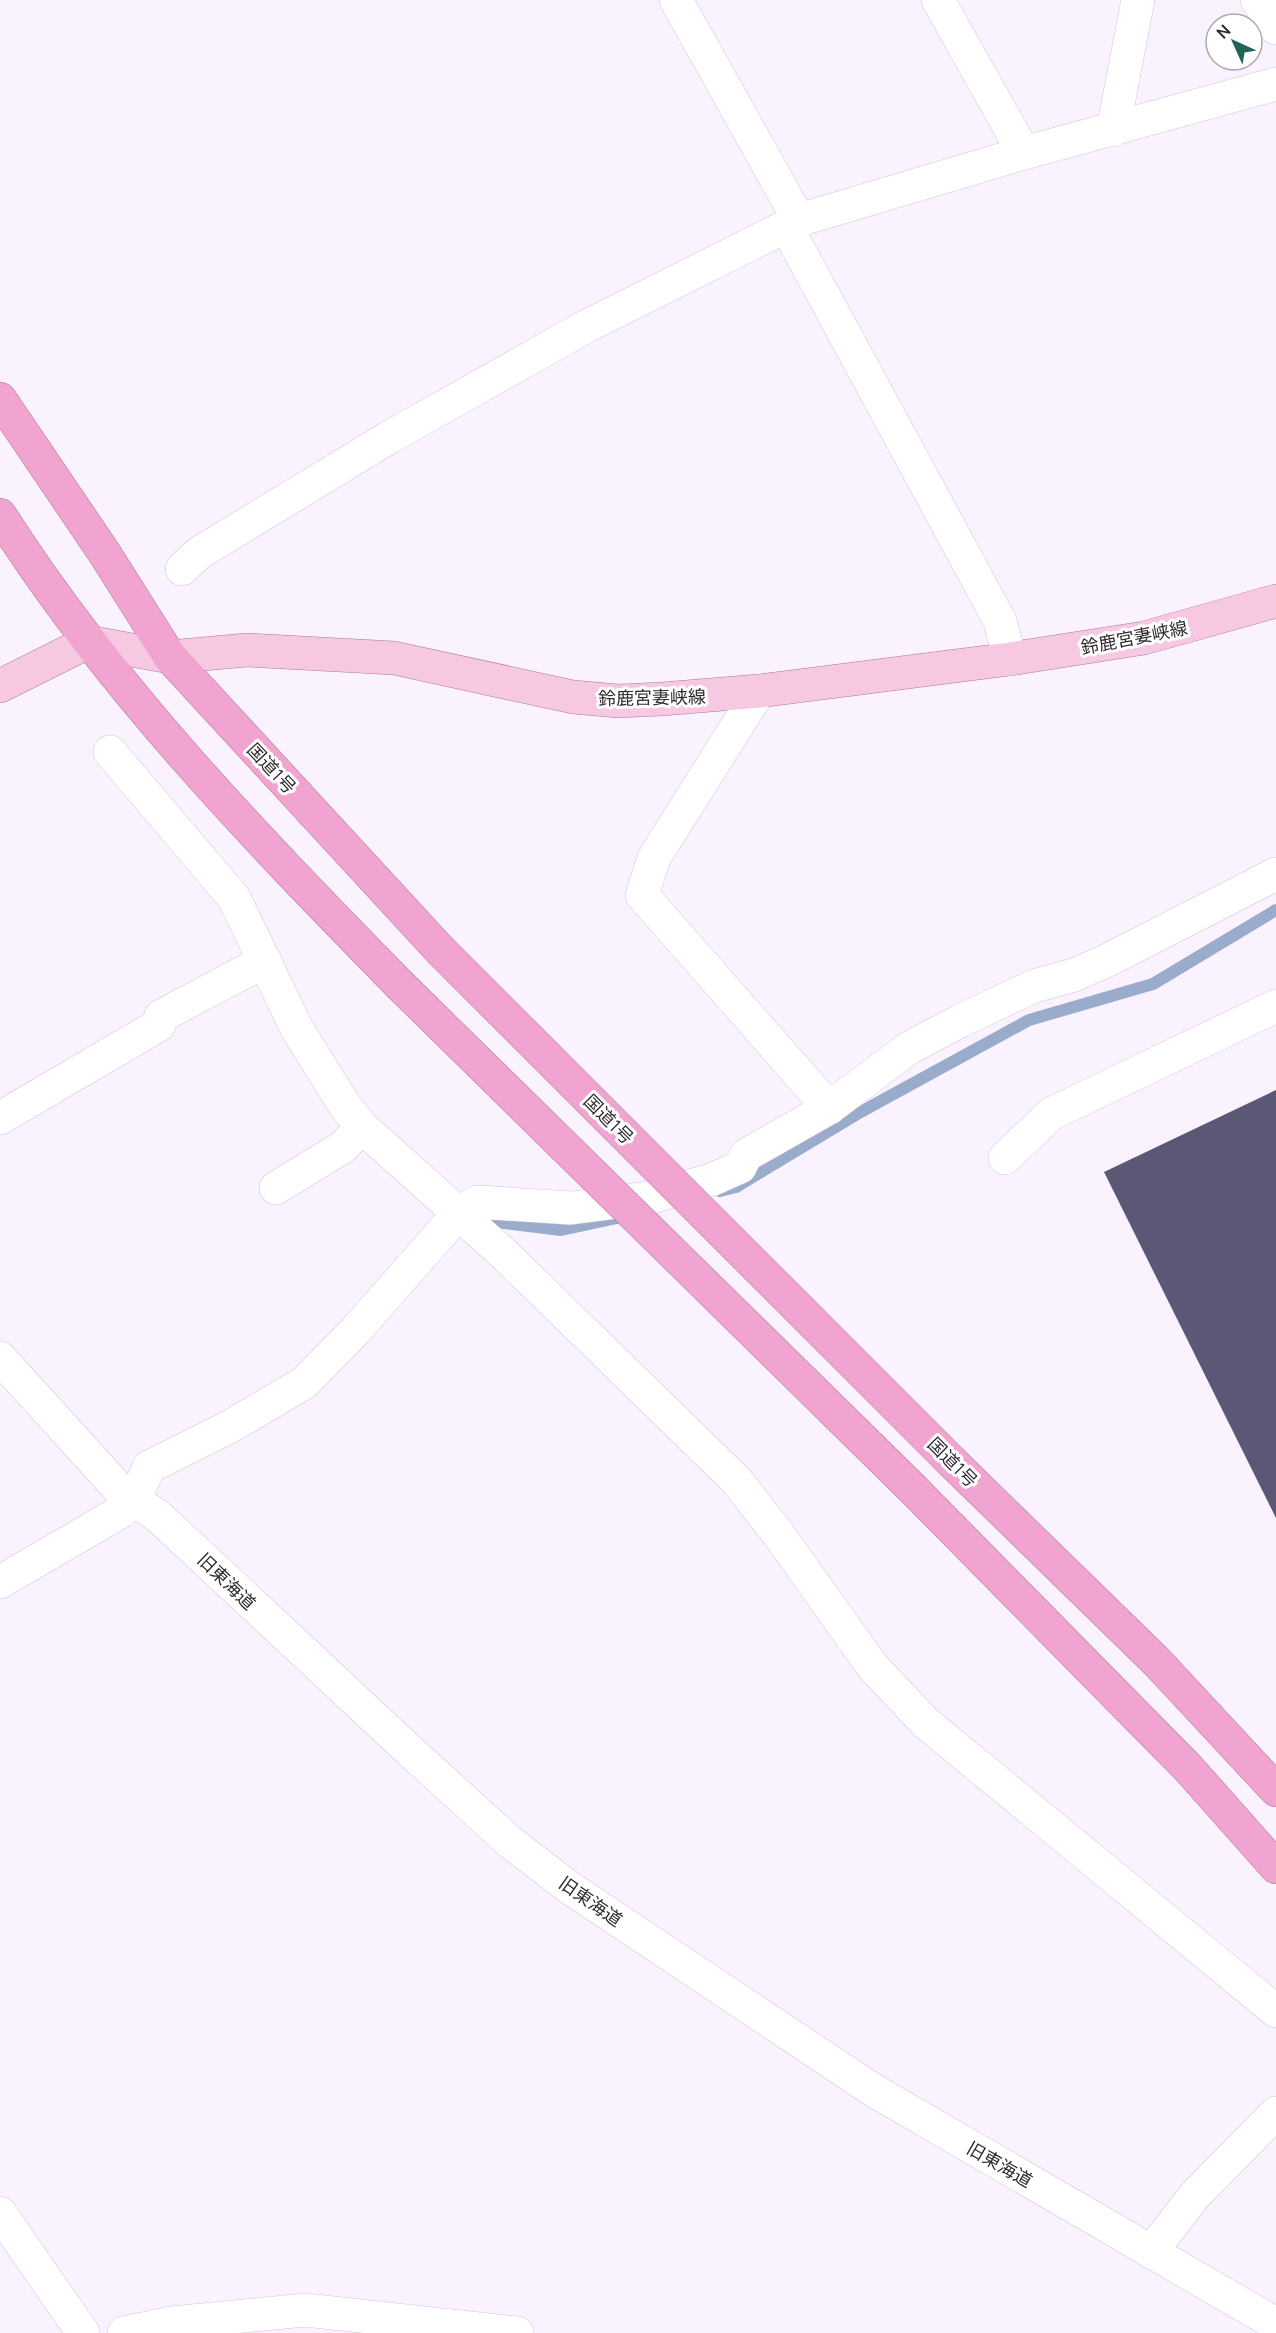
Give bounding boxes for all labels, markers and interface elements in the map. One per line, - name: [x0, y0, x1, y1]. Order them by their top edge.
- north arrow: [1204, 12, 1264, 72]
- text: N: [1212, 20, 1235, 43]
- street label: 鈴鹿宮妻峡線: [1079, 615, 1189, 659]
- street label: 鈴鹿宮妻峡線: [598, 684, 706, 710]
- street label: 国道1号: [242, 737, 302, 799]
- street label: 国道1号: [579, 1089, 639, 1149]
- street label: 国道1号: [923, 1432, 983, 1492]
- street label: 旧東海道: [193, 1547, 261, 1615]
- street label: 旧東海道: [555, 1871, 627, 1931]
- street label: 旧東海道: [963, 2136, 1037, 2192]

